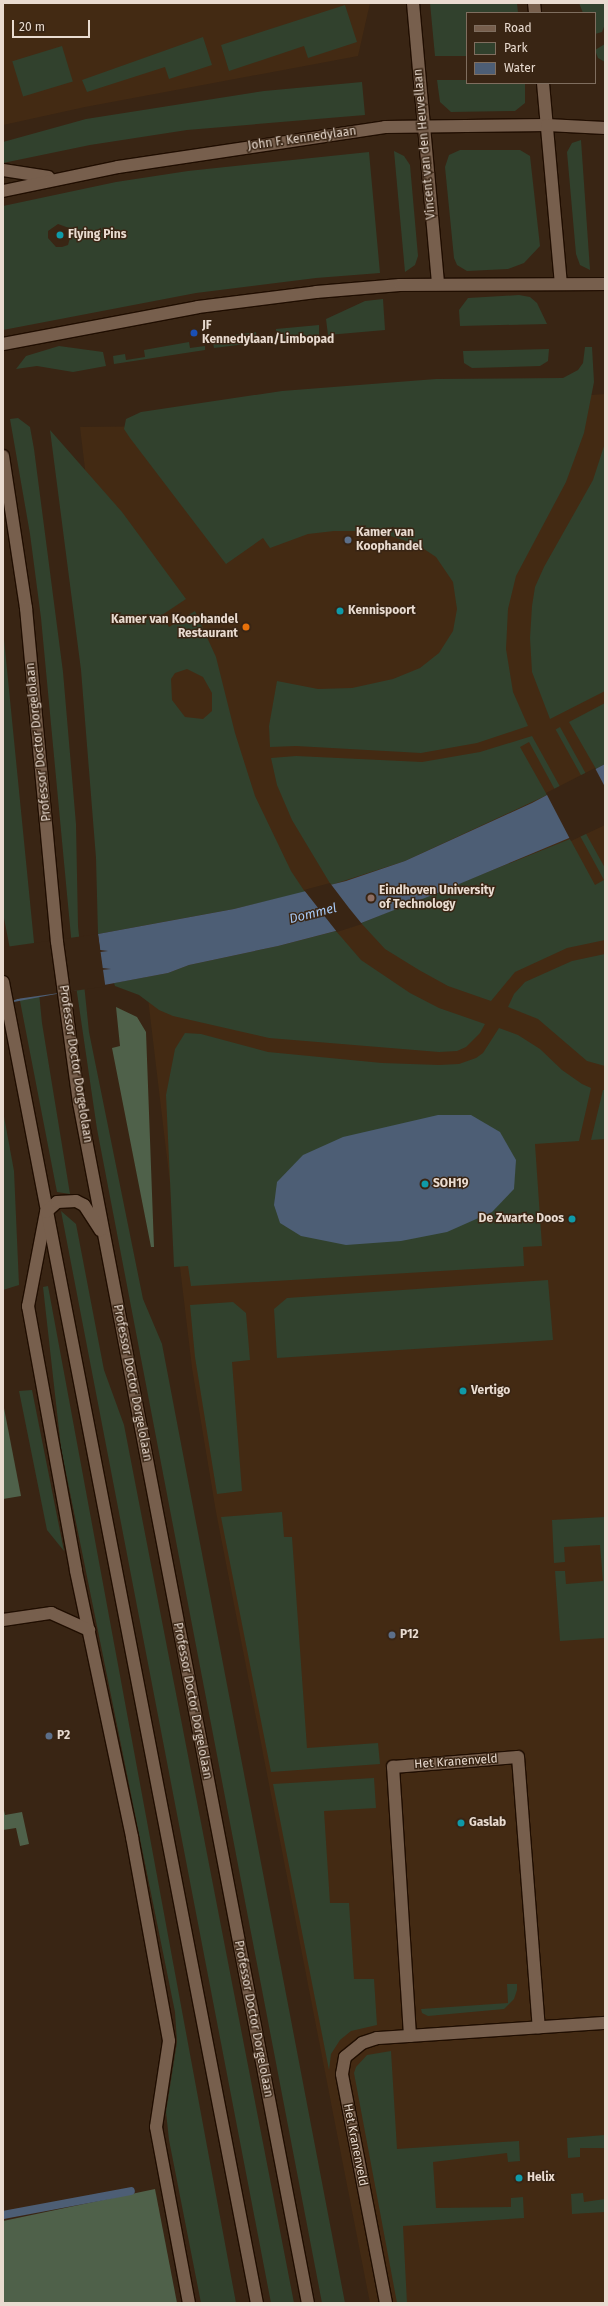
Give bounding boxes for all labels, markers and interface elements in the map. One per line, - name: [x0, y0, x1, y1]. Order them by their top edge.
- scale bar: [14, 12, 92, 38]
- legend: [466, 12, 596, 84]
- text: 20 m: [19, 20, 45, 34]
- text: Road: [504, 21, 532, 35]
- text: Park: [504, 41, 528, 55]
- text: Water: [504, 61, 535, 75]
- street label: Vincent van den Heuvellaan: [411, 68, 439, 220]
- street label: John F. Kennedylaan: [247, 124, 357, 154]
- place label: Flying Pins: [68, 228, 126, 242]
- marker: Flying Pins: [55, 230, 65, 240]
- place label: JF Kennedylaan/Limbopad: [202, 319, 334, 347]
- marker: JF Kennedylaan/Limbopad: [189, 328, 199, 338]
- place label: Kamer van Koophandel: [356, 526, 422, 554]
- marker: Kamer van Koophandel: [343, 535, 353, 545]
- place label: Kennispoort: [348, 604, 416, 618]
- marker: Kennispoort: [335, 606, 345, 616]
- place label: Kamer van Koophandel Restaurant: [111, 613, 238, 641]
- marker: Kamer van Koophandel Restaurant: [241, 622, 251, 632]
- street label: Professor Doctor Dorgelolaan: [24, 662, 54, 822]
- place label: Eindhoven University of Technology: [379, 884, 495, 912]
- marker: Eindhoven University of Technology: [366, 893, 376, 903]
- water label: Dommel: [288, 901, 338, 927]
- street label: Professor Doctor Dorgelolaan: [55, 984, 95, 1144]
- place label: SOH19: [433, 1177, 468, 1191]
- marker: SOH19: [420, 1179, 430, 1189]
- place label: De Zwarte Doos: [479, 1212, 564, 1226]
- marker: De Zwarte Doos: [567, 1214, 577, 1224]
- street label: Professor Doctor Dorgelolaan: [110, 1303, 154, 1463]
- place label: Vertigo: [471, 1384, 510, 1398]
- marker: Vertigo: [458, 1386, 468, 1396]
- street label: Professor Doctor Dorgelolaan: [170, 1621, 214, 1781]
- place label: P12: [400, 1628, 419, 1642]
- marker: P12: [387, 1630, 397, 1640]
- place label: P2: [57, 1729, 70, 1743]
- marker: P2: [44, 1731, 54, 1741]
- street label: Het Kranenveld: [414, 1752, 498, 1772]
- place label: Gaslab: [469, 1816, 506, 1830]
- marker: Gaslab: [456, 1818, 466, 1828]
- street label: Professor Doctor Dorgelolaan: [231, 1939, 275, 2099]
- street label: Het Kranenveld: [340, 2103, 370, 2187]
- place label: Helix: [527, 2171, 555, 2185]
- marker: Helix: [514, 2173, 524, 2183]

